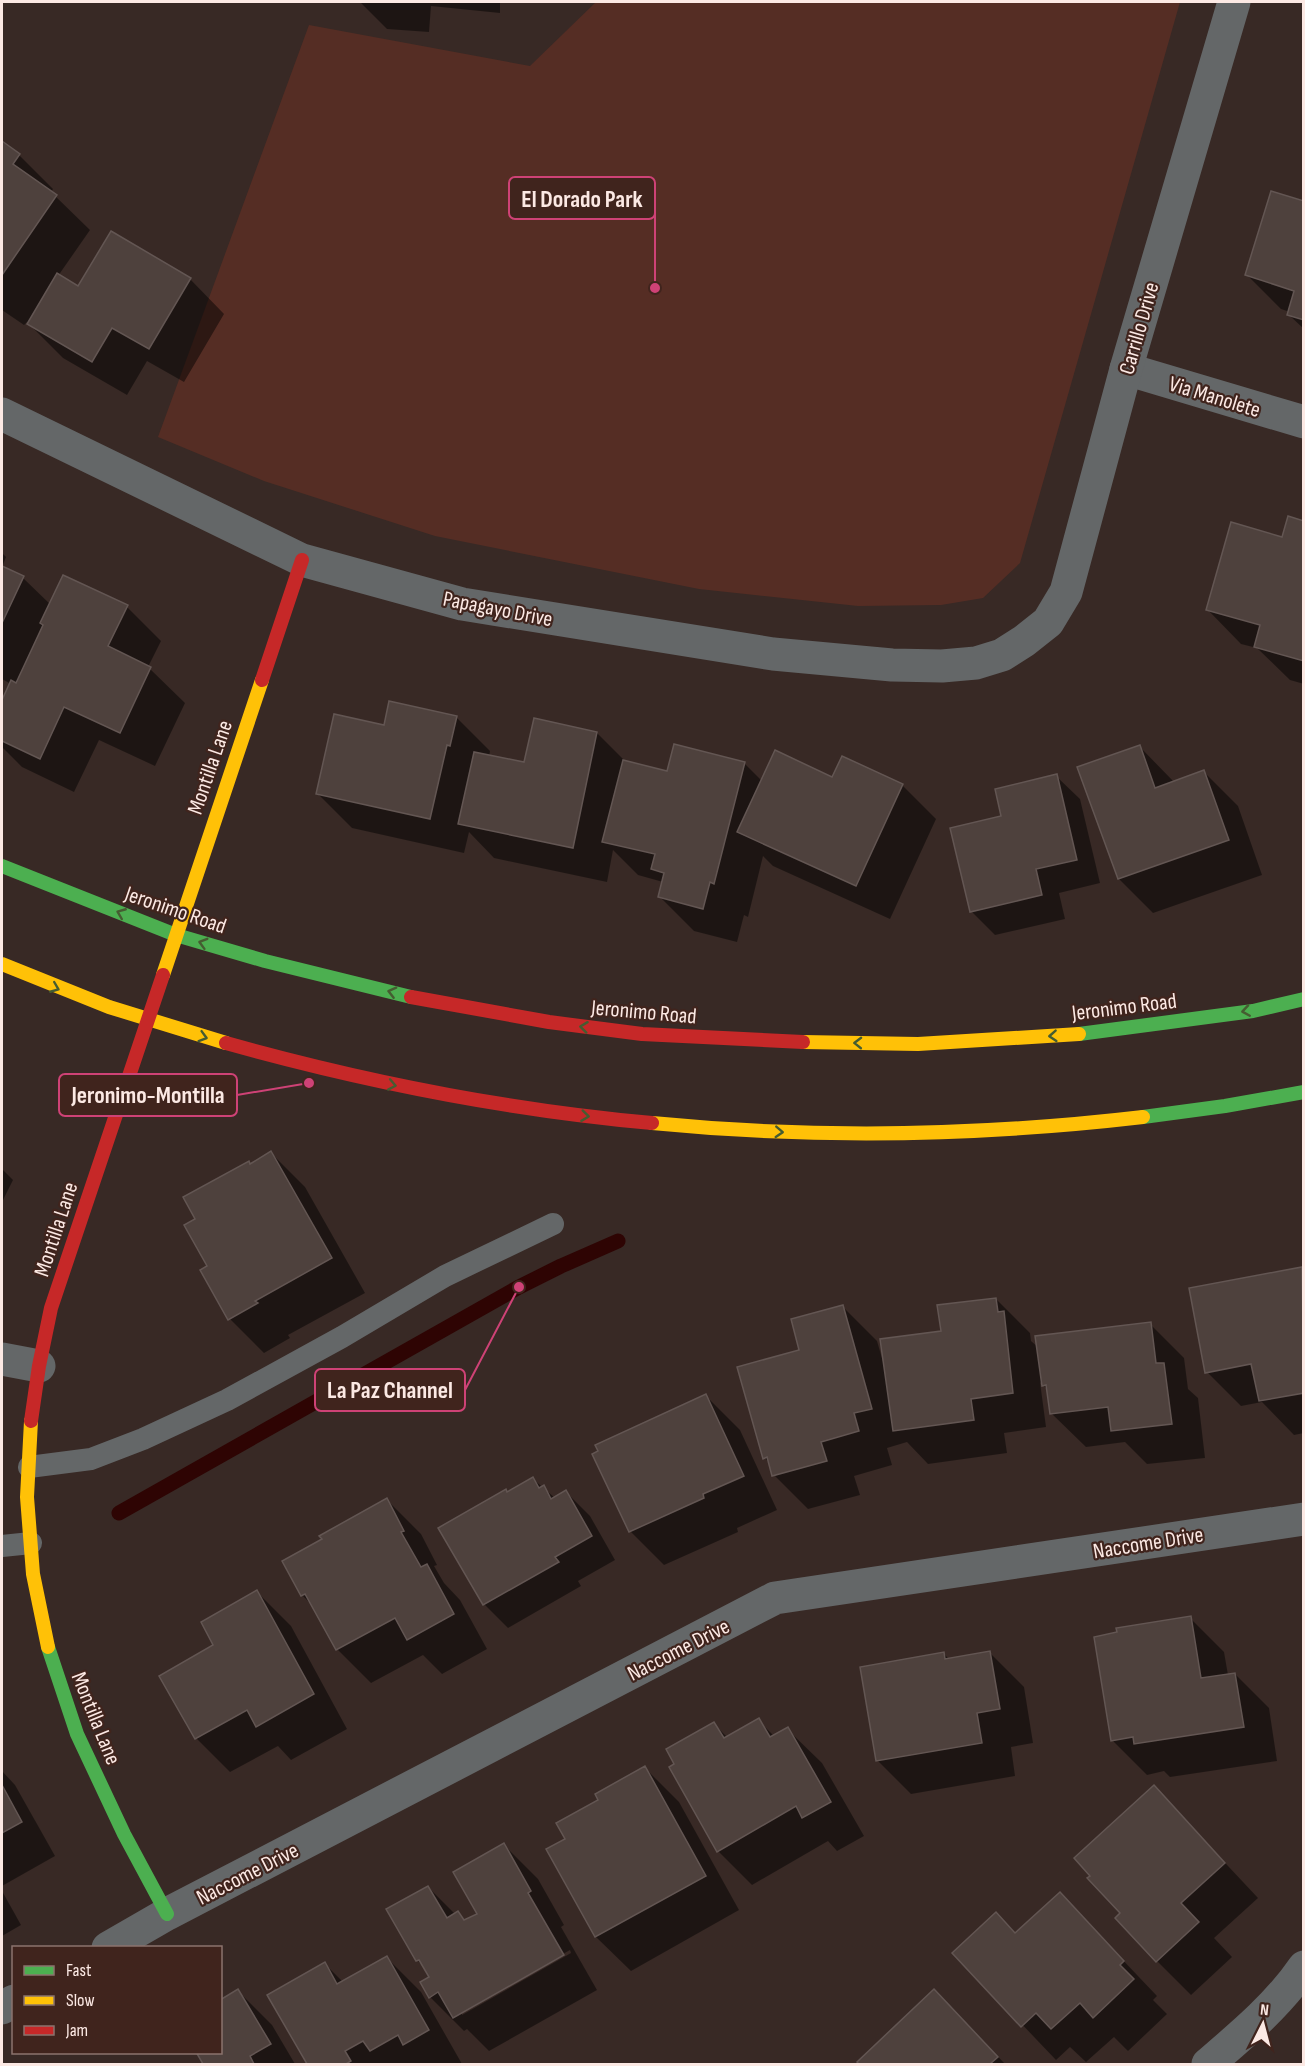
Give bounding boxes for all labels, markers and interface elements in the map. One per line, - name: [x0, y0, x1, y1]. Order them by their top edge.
- callout: El Dorado Park: [509, 177, 655, 219]
- text: El Dorado Park: [521, 185, 643, 214]
- street label: Carrillo Drive: [1113, 279, 1165, 378]
- street label: Via Manolete: [1166, 371, 1264, 424]
- street label: Papagayo Drive: [441, 586, 555, 633]
- street label: Montilla Lane: [182, 717, 239, 818]
- street label: Jeronimo Road: [120, 880, 230, 940]
- one-way arrow: [117, 908, 127, 921]
- one-way arrow: [198, 938, 209, 950]
- one-way arrow: [49, 981, 60, 993]
- one-way arrow: [387, 987, 397, 1000]
- street label: Jeronimo Road: [1069, 988, 1178, 1027]
- street label: Jeronimo Road: [589, 994, 698, 1031]
- one-way arrow: [1242, 1005, 1251, 1017]
- one-way arrow: [579, 1021, 588, 1033]
- one-way arrow: [1048, 1029, 1057, 1042]
- one-way arrow: [197, 1030, 208, 1042]
- one-way arrow: [854, 1037, 863, 1049]
- callout: Jeronimo-Montilla: [59, 1074, 237, 1116]
- one-way arrow: [387, 1078, 397, 1091]
- text: Jeronimo-Montilla: [70, 1081, 225, 1110]
- one-way arrow: [580, 1109, 589, 1122]
- one-way arrow: [774, 1126, 783, 1139]
- street label: Montilla Lane: [29, 1179, 84, 1280]
- callout: La Paz Channel: [315, 1369, 465, 1411]
- text: La Paz Channel: [327, 1376, 453, 1405]
- street label: Naccome Drive: [1091, 1521, 1205, 1566]
- street label: Naccome Drive: [623, 1613, 734, 1688]
- street label: Montilla Lane: [65, 1668, 126, 1769]
- street label: Naccome Drive: [192, 1837, 303, 1912]
- legend: [12, 1946, 222, 2054]
- text: Fast: [66, 1960, 92, 1981]
- text: Slow: [66, 1990, 95, 2011]
- north arrow: [1233, 1994, 1293, 2054]
- text: N: [1259, 2001, 1270, 2020]
- text: Jam: [65, 2020, 88, 2041]

